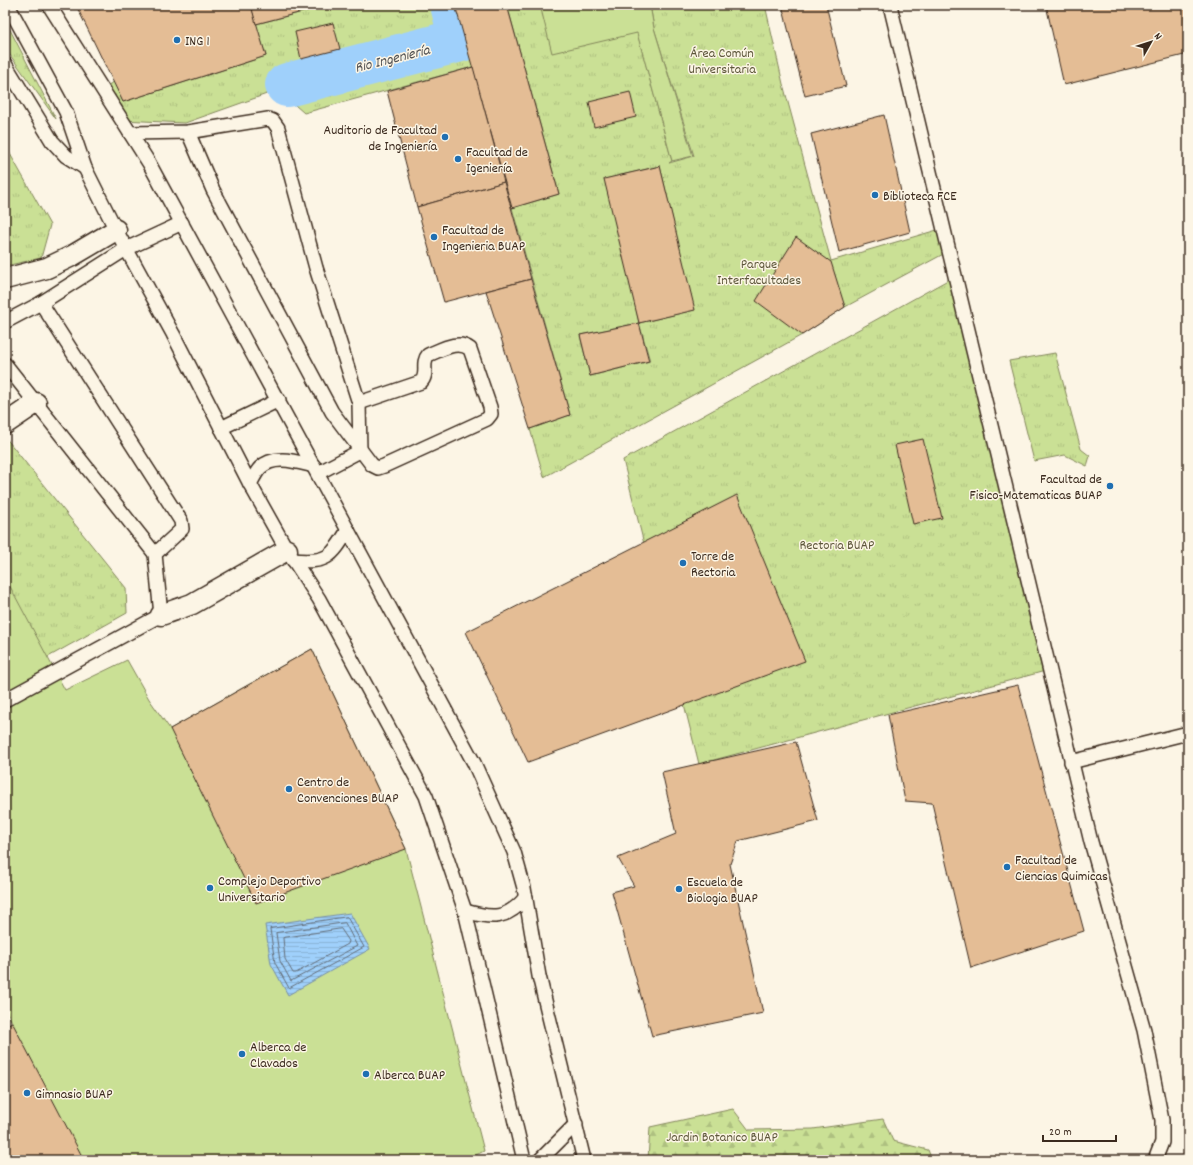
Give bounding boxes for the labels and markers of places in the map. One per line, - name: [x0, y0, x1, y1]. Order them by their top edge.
- place label: ING 1: [185, 32, 210, 52]
- marker: ING 1: [172, 35, 182, 45]
- place label: Auditorio de Facultad de Ingeniería: [324, 121, 437, 157]
- marker: Auditorio de Facultad de Ingeniería: [440, 132, 450, 142]
- place label: Facultad de Igeniería: [466, 143, 528, 179]
- marker: Facultad de Igeniería: [453, 154, 463, 164]
- place label: Biblioteca FCE: [883, 187, 957, 207]
- marker: Biblioteca FCE: [870, 190, 880, 200]
- place label: Facultad de Ingenieria BUAP: [442, 221, 525, 257]
- marker: Facultad de Ingenieria BUAP: [429, 232, 439, 242]
- place label: Facultad de Fisico-Matematicas BUAP: [969, 470, 1102, 506]
- marker: Facultad de Fisico-Matematicas BUAP: [1105, 481, 1115, 491]
- place label: Torre de Rectoria: [691, 547, 736, 583]
- marker: Torre de Rectoria: [678, 558, 688, 568]
- place label: Centro de Convenciones BUAP: [297, 773, 399, 809]
- marker: Centro de Convenciones BUAP: [284, 784, 294, 794]
- place label: Facultad de Ciencias Quimicas: [1015, 851, 1108, 887]
- marker: Facultad de Ciencias Quimicas: [1002, 862, 1012, 872]
- place label: Complejo Deportivo Universitario: [218, 872, 321, 908]
- place label: Escuela de Biologia BUAP: [687, 873, 758, 909]
- marker: Complejo Deportivo Universitario: [205, 883, 215, 893]
- marker: Escuela de Biologia BUAP: [674, 884, 684, 894]
- place label: Alberca de Clavados: [250, 1038, 307, 1074]
- marker: Alberca de Clavados: [237, 1049, 247, 1059]
- place label: Alberca BUAP: [374, 1066, 445, 1086]
- marker: Alberca BUAP: [361, 1069, 371, 1079]
- place label: Gimnasio BUAP: [35, 1085, 113, 1105]
- marker: Gimnasio BUAP: [22, 1088, 32, 1098]

